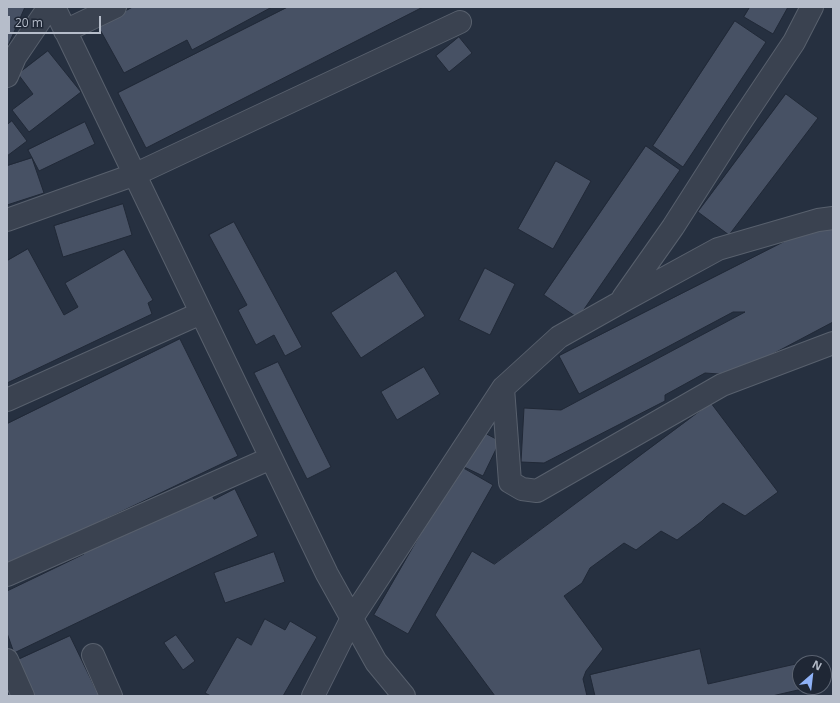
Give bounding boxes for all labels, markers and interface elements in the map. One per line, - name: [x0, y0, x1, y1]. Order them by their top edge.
- scale bar: [10, 8, 103, 34]
- text: 20 m: [15, 14, 43, 31]
- north arrow: [792, 655, 832, 695]
- text: N: [810, 656, 825, 674]

